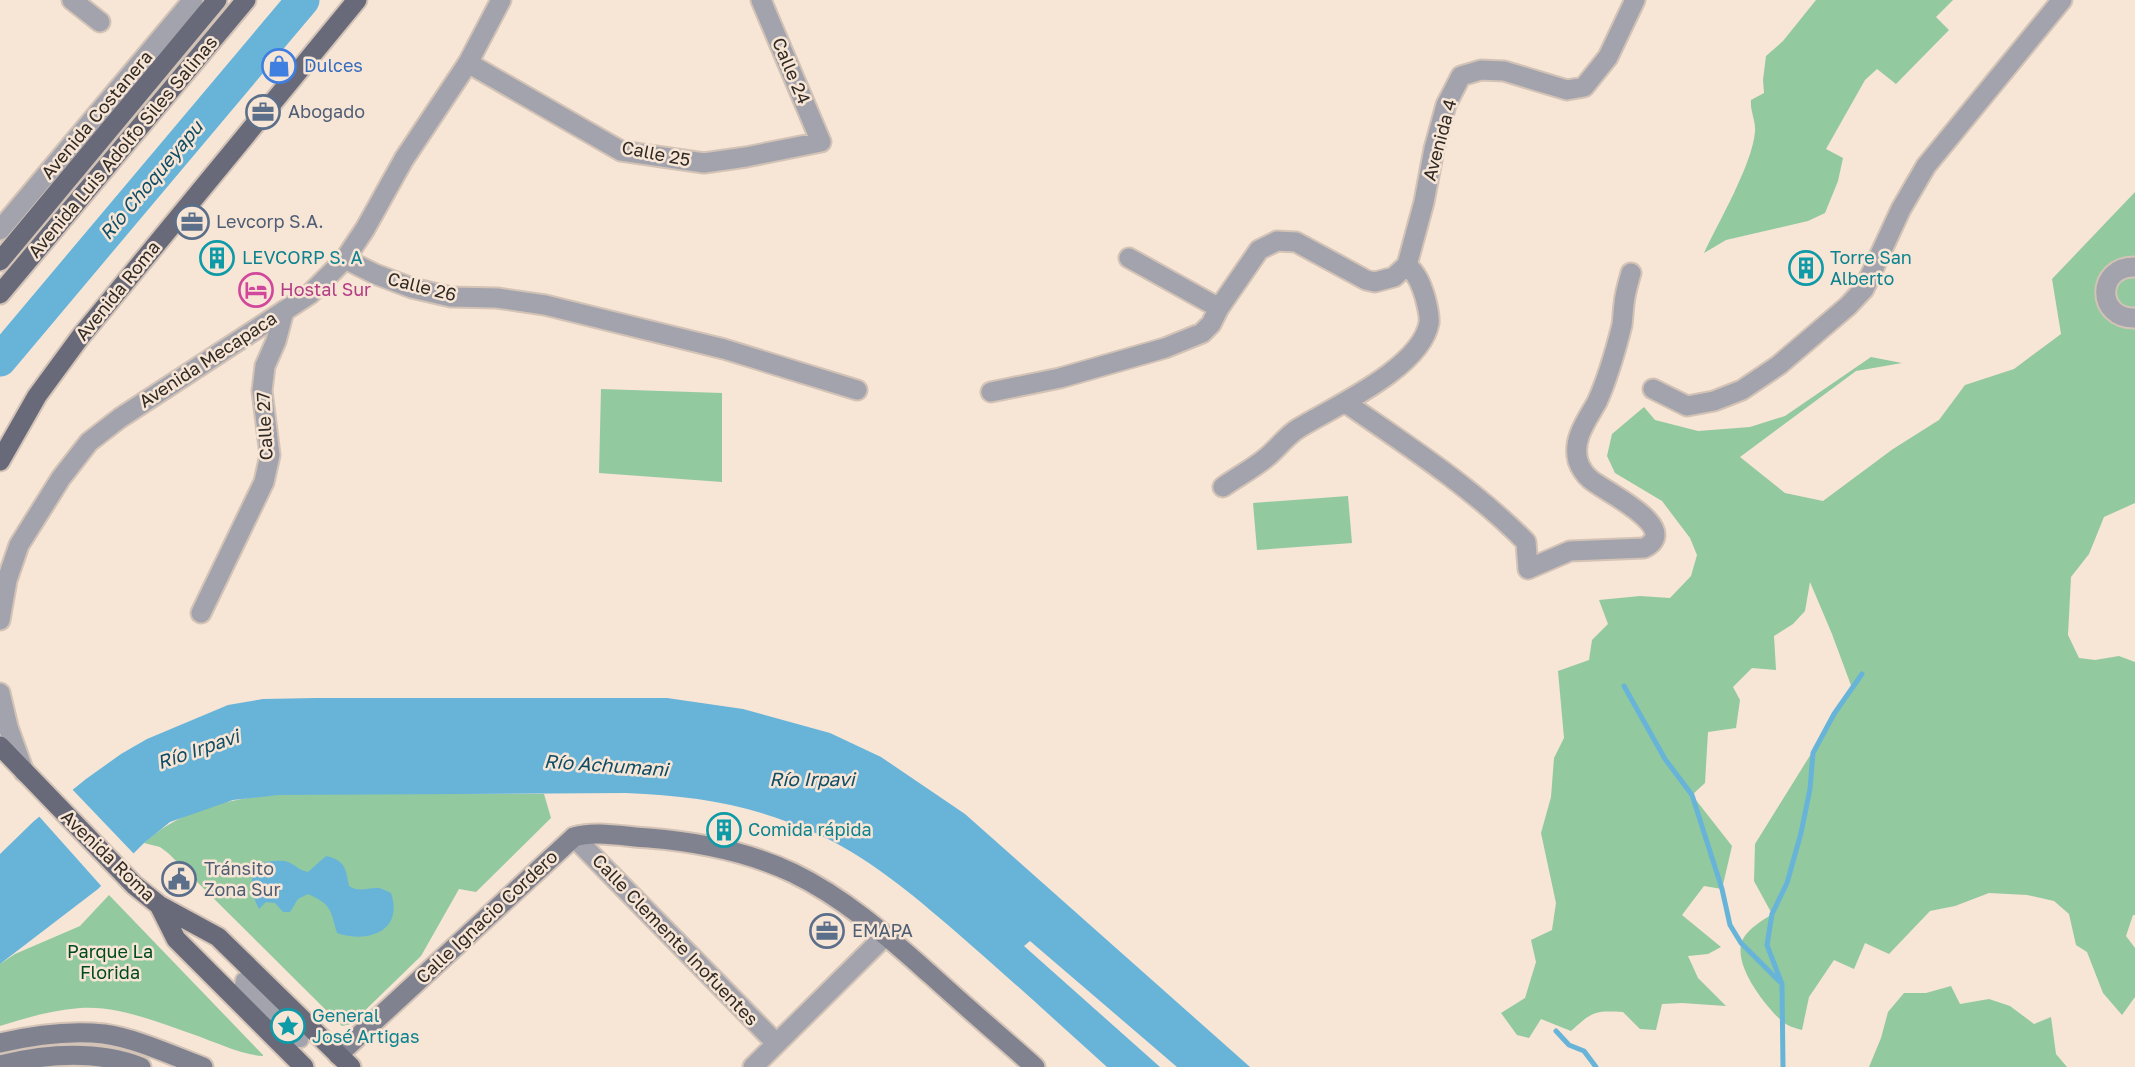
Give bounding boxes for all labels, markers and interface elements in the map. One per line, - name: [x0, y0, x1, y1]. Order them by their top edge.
- street label: Avenida Luis Adolfo Siles Salinas: [23, 31, 222, 262]
- street label: Calle 24: [768, 34, 816, 107]
- street label: Avenida Costanera: [36, 46, 156, 183]
- shop icon: Dulces: [260, 47, 298, 85]
- place label: Dulces: [304, 54, 363, 76]
- office icon: Abogado: [244, 93, 282, 131]
- street label: Avenida 4: [1418, 96, 1461, 183]
- place label: Abogado: [288, 100, 365, 122]
- water label: Río Choqueyapu: [94, 114, 208, 244]
- street label: Calle 25: [620, 136, 692, 170]
- office icon: Levcorp S.A.: [173, 203, 211, 241]
- place label: Levcorp S.A.: [216, 210, 324, 232]
- street label: Avenida Roma: [70, 236, 164, 345]
- building icon: LEVCORP S. A: [198, 239, 236, 277]
- place label: LEVCORP S. A: [242, 246, 363, 268]
- place label: Torre San Alberto: [1830, 246, 1912, 289]
- building icon: Torre San Alberto: [1787, 249, 1825, 287]
- street label: Calle 26: [386, 267, 459, 305]
- hotel icon: Hostal Sur: [237, 271, 275, 309]
- place label: Hostal Sur: [280, 278, 371, 300]
- street label: Avenida Mecapaca: [134, 306, 281, 412]
- street label: Calle 27: [251, 391, 277, 461]
- water label: Río Irpavi: [154, 723, 244, 773]
- water label: Río Achumani: [543, 749, 671, 780]
- water label: Río Irpavi: [769, 767, 857, 790]
- street label: Avenida Roma: [57, 805, 160, 905]
- building icon: Comida rápida: [705, 811, 743, 849]
- place label: Comida rápida: [748, 818, 872, 840]
- street label: Calle Ignacio Cordero: [411, 845, 562, 988]
- street label: Calle Clemente Inofuentes: [588, 849, 763, 1030]
- place label: Tránsito Zona Sur: [204, 857, 280, 900]
- public building icon: Tránsito Zona Sur: [160, 860, 198, 898]
- office icon: EMAPA: [808, 912, 846, 950]
- place label: EMAPA: [852, 919, 913, 941]
- park label: Parque La Florida: [67, 940, 153, 983]
- place label: General José Artigas: [312, 1004, 420, 1047]
- place icon: General José Artigas: [269, 1007, 307, 1045]

